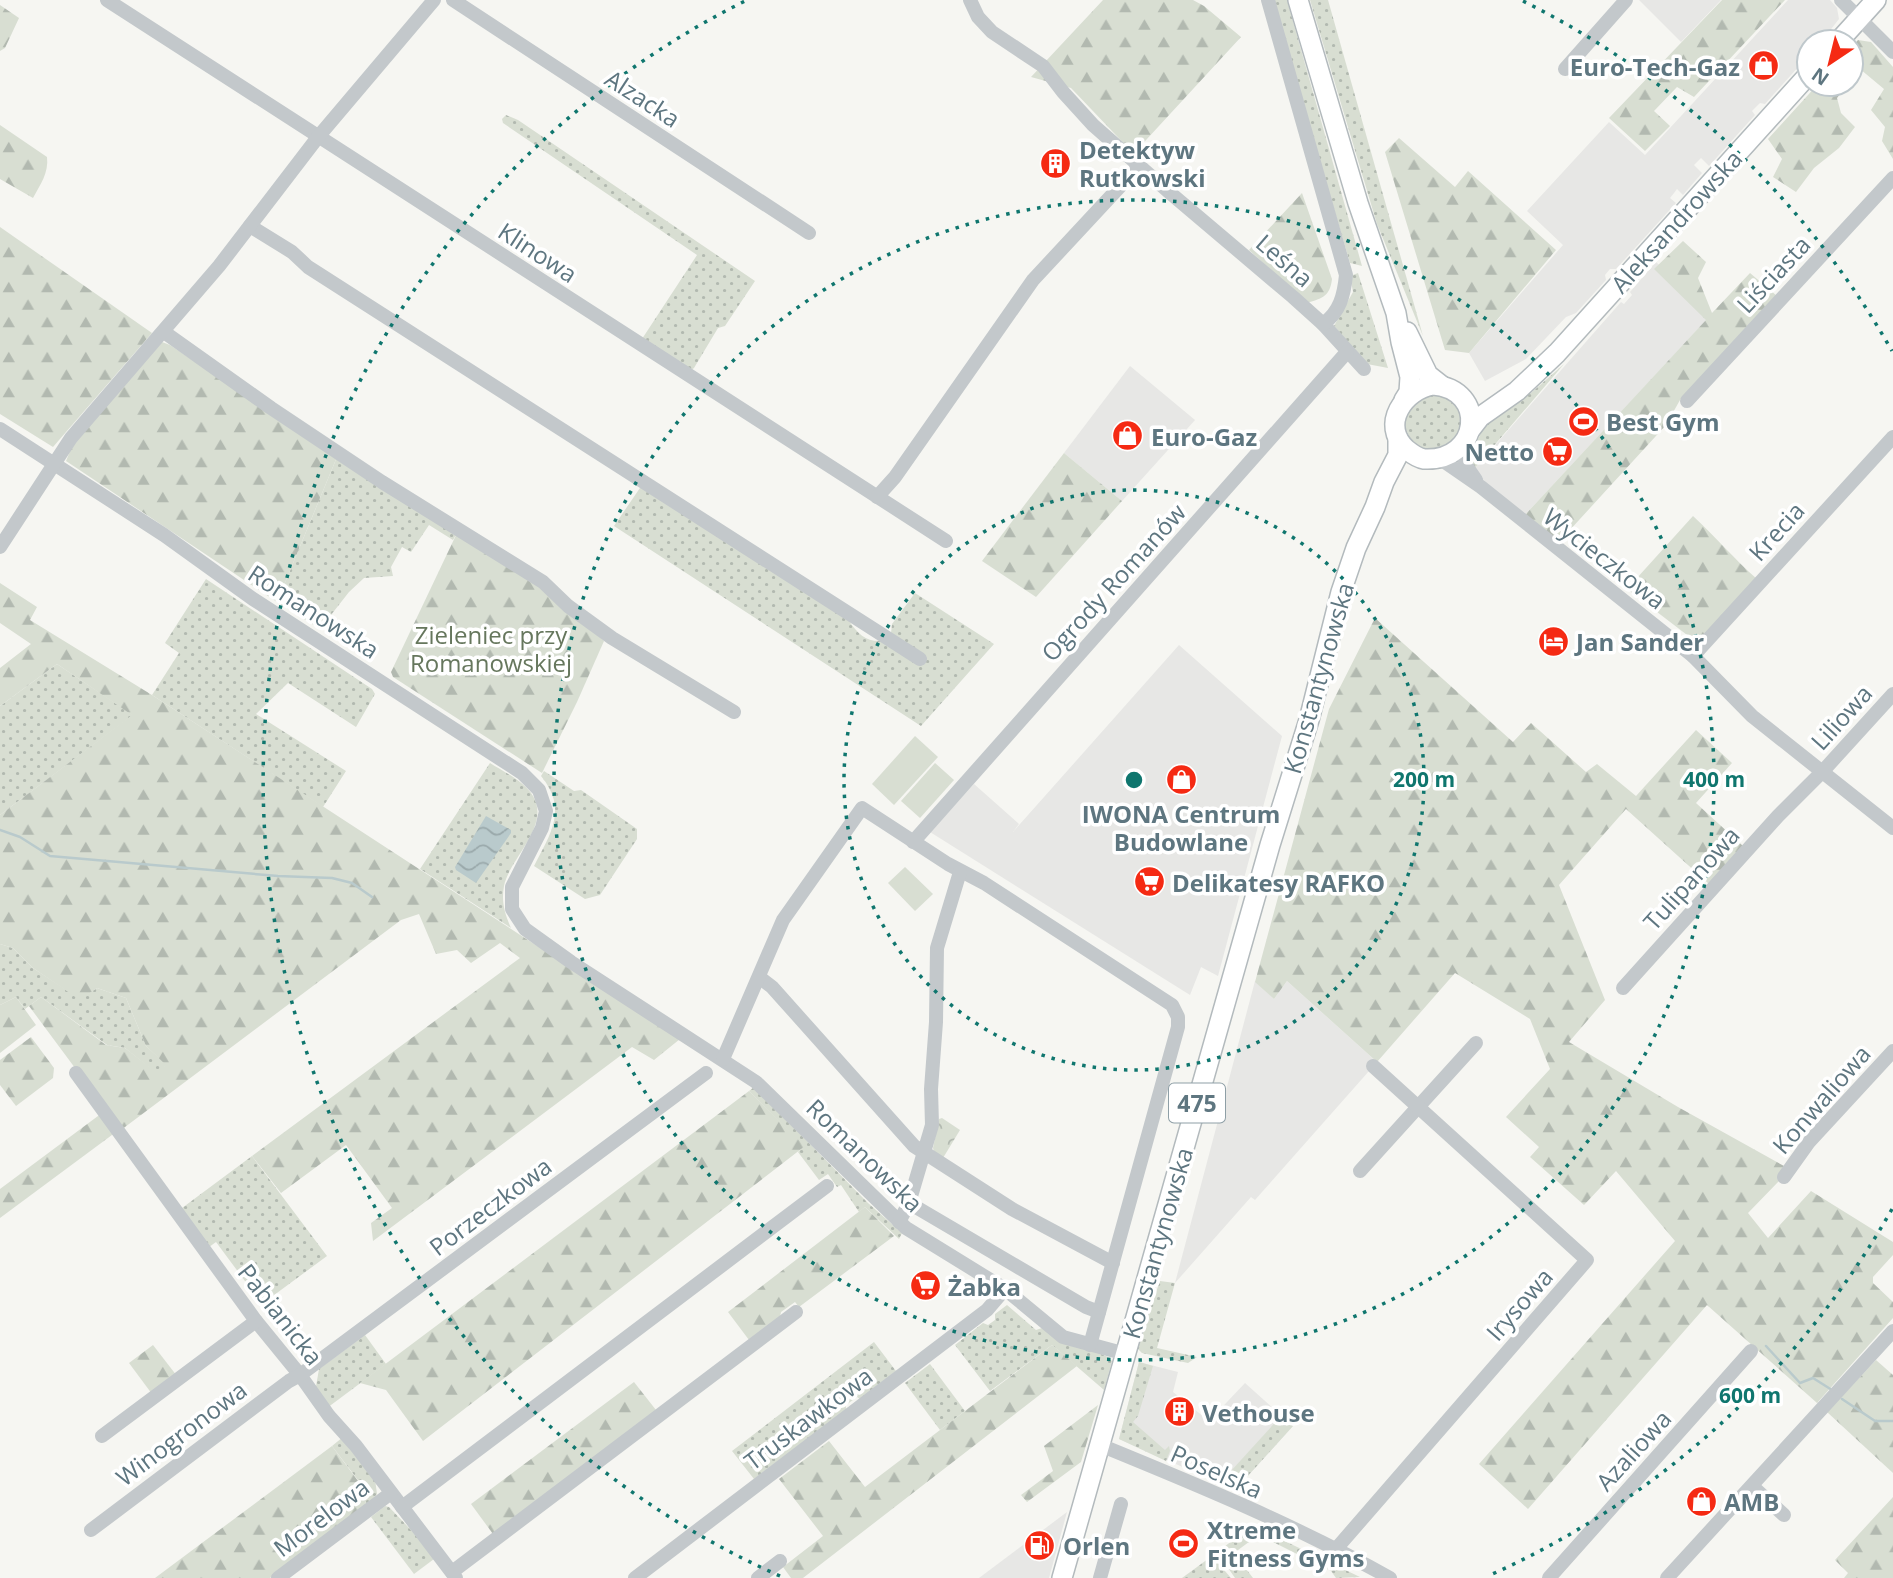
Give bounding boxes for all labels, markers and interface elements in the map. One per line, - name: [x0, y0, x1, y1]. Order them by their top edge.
- north arrow: [1795, 28, 1865, 98]
- shop icon: Euro-Tech-Gaz: [1746, 49, 1780, 83]
- place label: Euro-Tech-Gaz: [1570, 50, 1740, 83]
- street label: Alzacka: [599, 61, 687, 135]
- text: N: [1806, 62, 1834, 92]
- place label: Detektyw Rutkowski: [1079, 133, 1205, 194]
- street label: Aleksandrowska: [1603, 142, 1749, 300]
- building icon: Detektyw Rutkowski: [1039, 146, 1073, 180]
- street label: Klinowa: [492, 214, 584, 290]
- street label: Leśna: [1249, 226, 1321, 294]
- street label: Liściasta: [1729, 228, 1817, 320]
- sports icon: Best Gym: [1566, 404, 1600, 438]
- place label: Best Gym: [1606, 405, 1719, 438]
- shop icon: Euro-Gaz: [1111, 419, 1145, 453]
- place label: Euro-Gaz: [1151, 420, 1257, 453]
- supermarket icon: Netto: [1540, 434, 1574, 468]
- place label: Netto: [1465, 435, 1534, 468]
- street label: Krecia: [1741, 494, 1811, 568]
- street label: Ogrody Romanów: [1033, 496, 1193, 668]
- street label: Wycieczkowa: [1537, 500, 1673, 616]
- street label: Romanowska: [242, 556, 386, 666]
- street label: Konstantynowska: [1275, 578, 1361, 778]
- park label: Zieleniec przy Romanowskiej: [410, 618, 572, 679]
- hotel icon: Jan Sander: [1536, 624, 1570, 658]
- place label: Jan Sander: [1574, 625, 1704, 658]
- street label: Liliowa: [1803, 677, 1879, 757]
- shop icon: IWONA Centrum Budowlane: [1164, 762, 1198, 796]
- text: 200 m: [1393, 765, 1455, 793]
- text: 400 m: [1683, 765, 1745, 793]
- centre of rings: [1122, 768, 1146, 792]
- place label: IWONA Centrum Budowlane: [1082, 797, 1280, 858]
- street label: Tulipanowa: [1636, 819, 1746, 937]
- supermarket icon: Delikatesy RAFKO: [1132, 865, 1166, 899]
- place label: Delikatesy RAFKO: [1172, 866, 1385, 899]
- street label: Konwaliowa: [1764, 1038, 1878, 1160]
- road number: 475: [1169, 1084, 1225, 1122]
- street label: Romanowska: [800, 1091, 930, 1219]
- street label: Konstantynowska: [1114, 1143, 1200, 1343]
- street label: Porzeczkowa: [422, 1149, 558, 1263]
- street label: Pabianicka: [231, 1257, 331, 1371]
- street label: Irysowa: [1478, 1261, 1560, 1347]
- supermarket icon: Żabka: [908, 1269, 942, 1303]
- place label: Żabka: [948, 1270, 1021, 1303]
- street label: Truskawkowa: [737, 1359, 879, 1477]
- street label: Winogronowa: [109, 1373, 253, 1493]
- text: 600 m: [1719, 1381, 1781, 1409]
- building icon: Vethouse: [1162, 1395, 1196, 1429]
- place label: Vethouse: [1202, 1396, 1315, 1429]
- street label: Azaliowa: [1588, 1402, 1678, 1498]
- street label: Poselska: [1166, 1436, 1268, 1506]
- street label: Morelowa: [266, 1470, 376, 1564]
- shop icon: AMB: [1684, 1484, 1718, 1518]
- place label: AMB: [1724, 1485, 1779, 1518]
- place label: Xtreme Fitness Gyms: [1207, 1513, 1365, 1574]
- sports icon: Xtreme Fitness Gyms: [1167, 1526, 1201, 1560]
- fuel station icon: Orlen: [1023, 1528, 1057, 1562]
- place label: Orlen: [1063, 1529, 1130, 1562]

